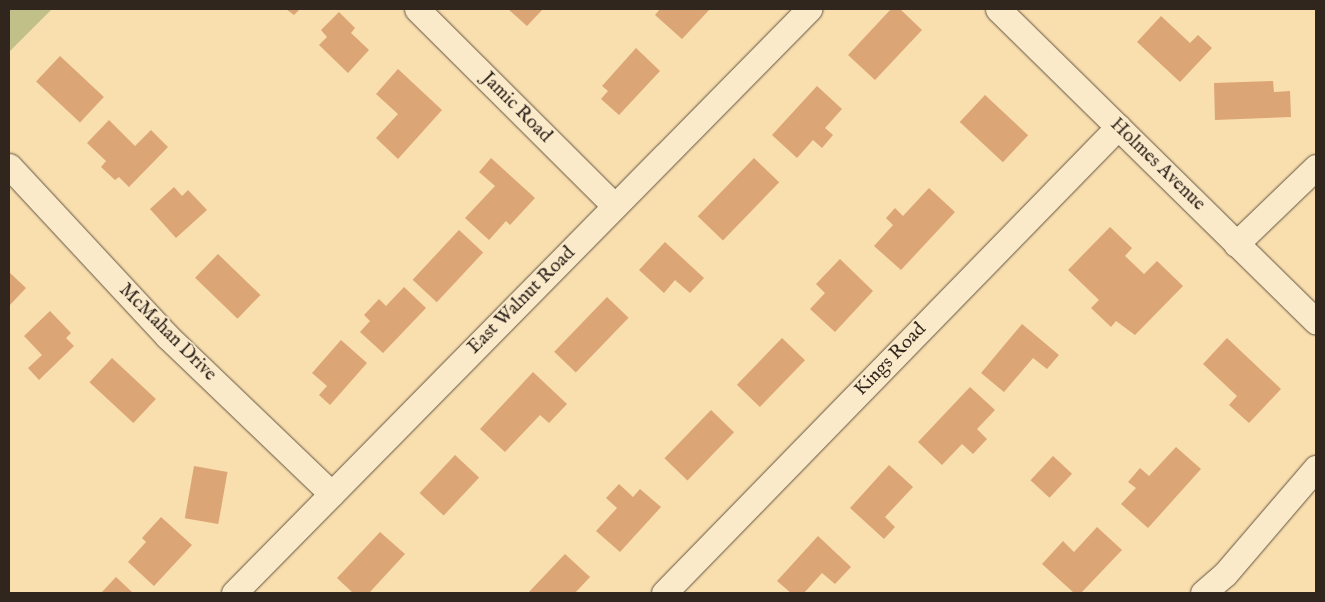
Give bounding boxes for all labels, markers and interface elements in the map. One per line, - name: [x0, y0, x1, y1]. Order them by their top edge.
- street label: Jamic Road: [476, 68, 556, 148]
- street label: Holmes Avenue: [1105, 114, 1209, 216]
- street label: East Walnut Road: [464, 243, 580, 359]
- street label: McMahan Drive: [113, 279, 221, 387]
- street label: Kings Road: [850, 319, 932, 401]

